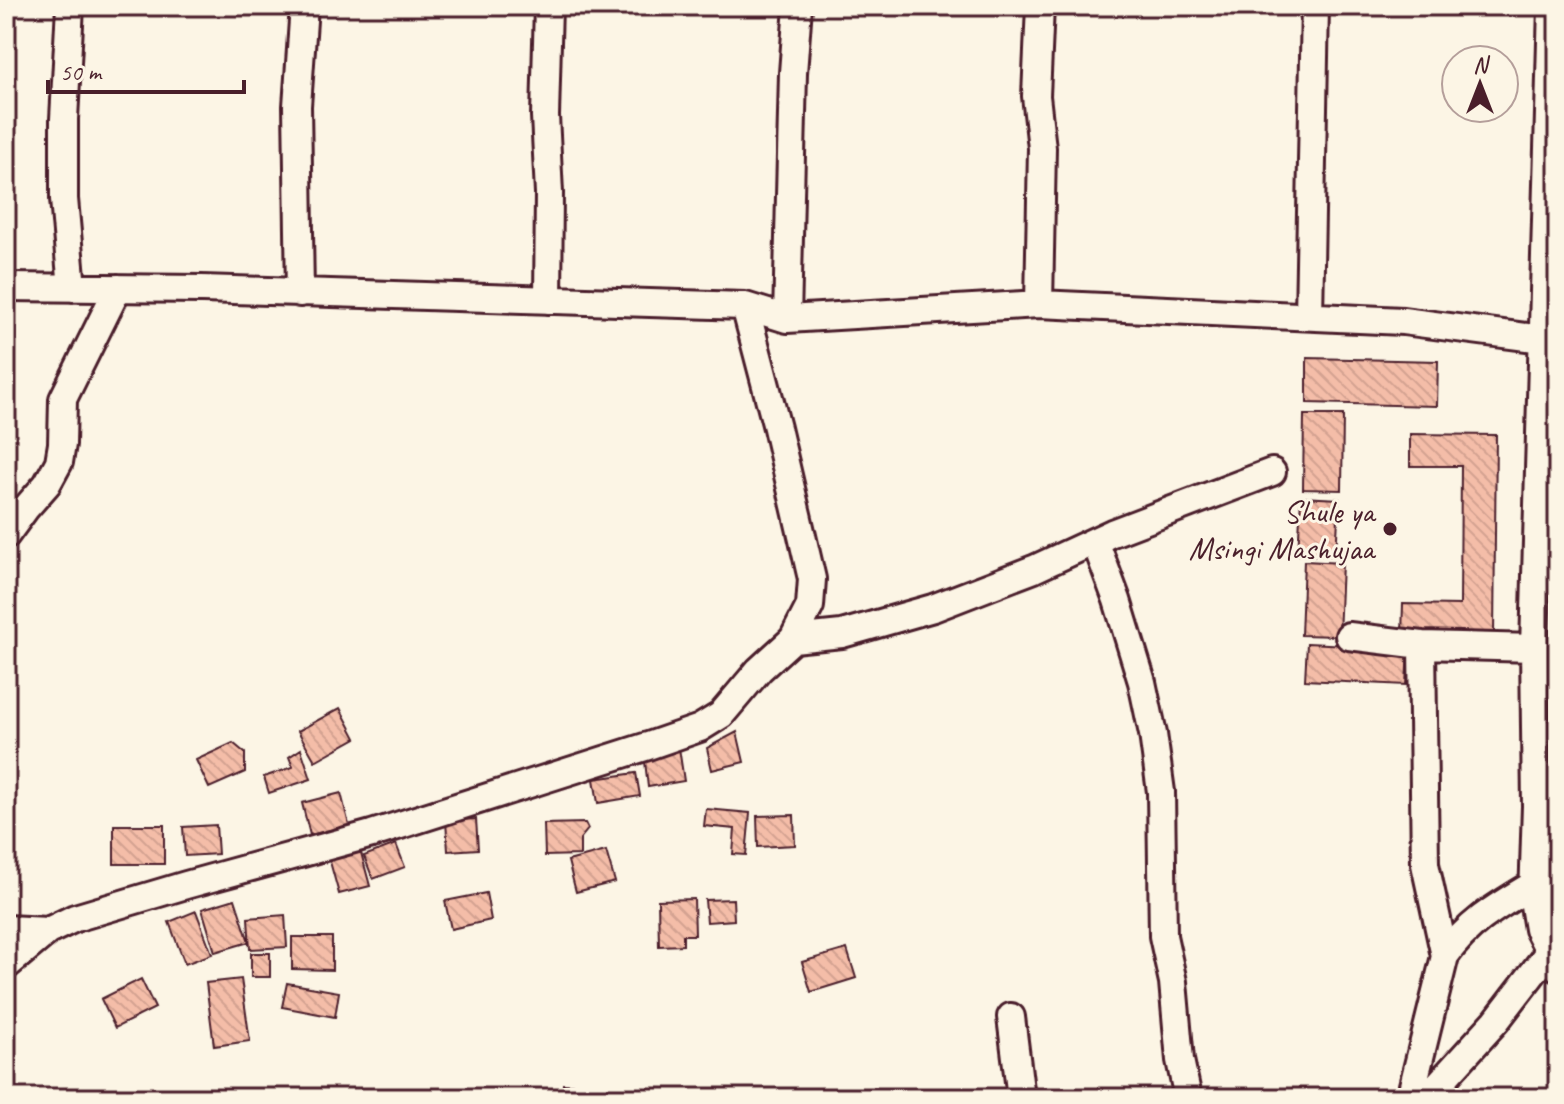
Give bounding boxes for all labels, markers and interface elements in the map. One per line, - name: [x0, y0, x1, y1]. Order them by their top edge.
- scale bar: [48, 44, 244, 94]
- north arrow: [1440, 44, 1520, 124]
- text: N: [1473, 51, 1490, 79]
- text: 50 m: [60, 57, 103, 87]
- place label: Shule ya Msingi Mashujaa: [1189, 491, 1377, 569]
- marker: Shule ya Msingi Mashujaa: [1381, 520, 1399, 538]

